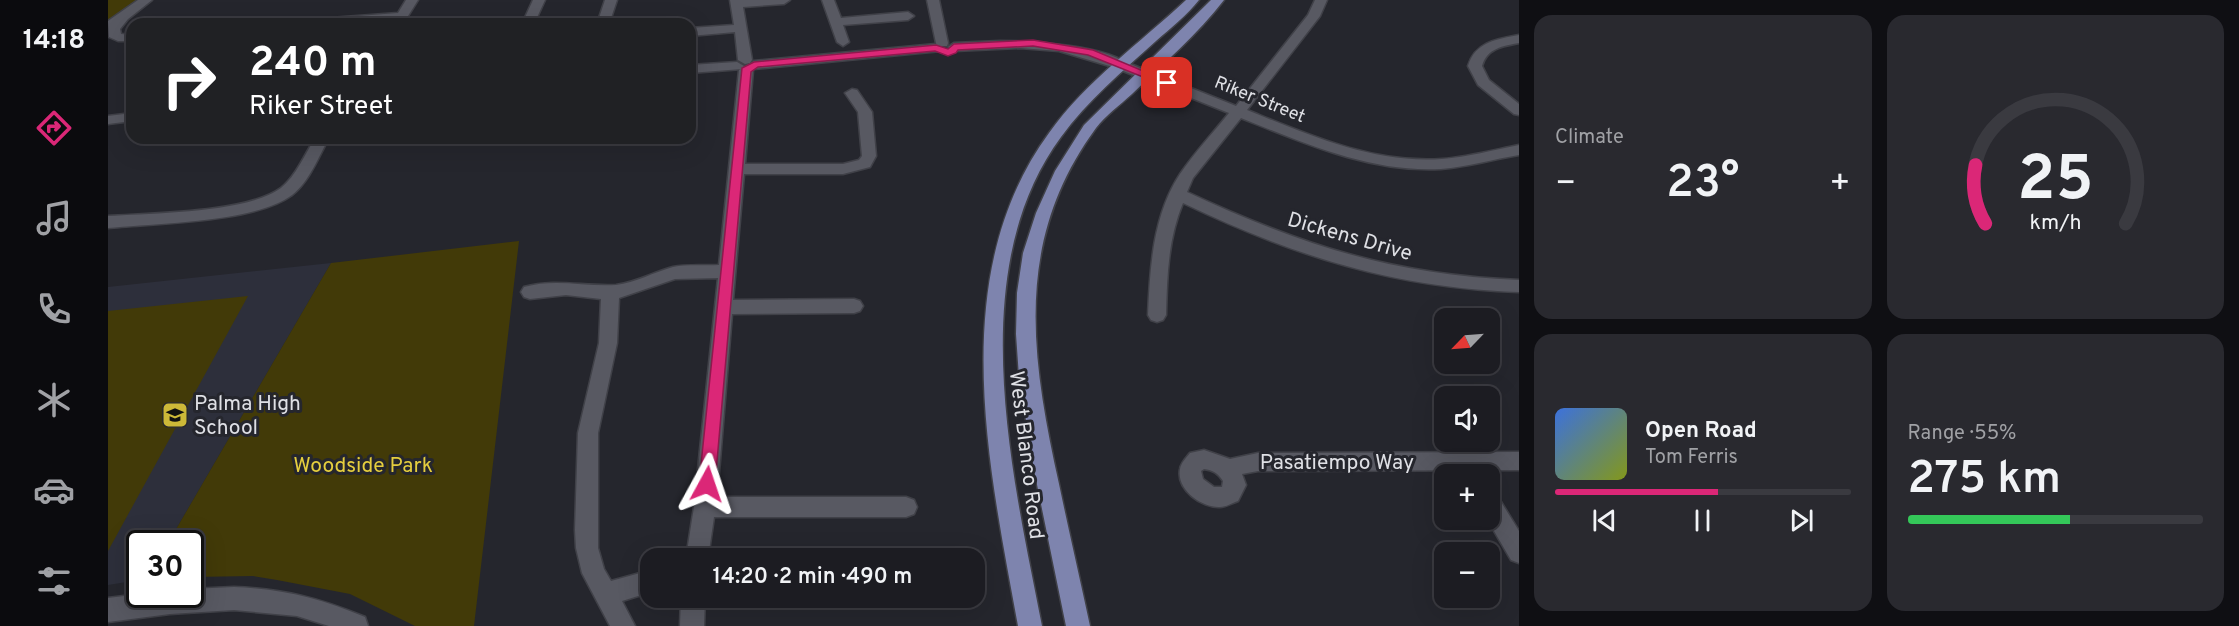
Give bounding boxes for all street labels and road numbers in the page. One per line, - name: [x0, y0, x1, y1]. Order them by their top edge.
- street label: Riker Street: [1211, 72, 1308, 129]
- street label: Dickens Drive: [1284, 207, 1415, 268]
- street label: West Blanco Road: [1002, 369, 1049, 541]
- street label: Pasatiempo Way: [1260, 450, 1414, 477]

